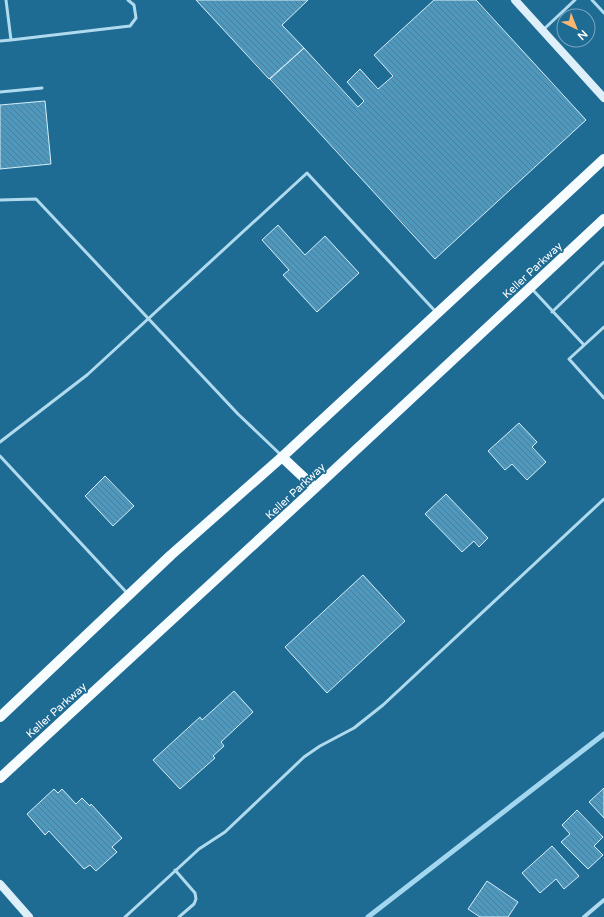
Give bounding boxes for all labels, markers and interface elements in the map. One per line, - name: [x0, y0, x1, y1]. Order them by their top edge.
- north arrow: [556, 8, 596, 48]
- text: N: [575, 27, 590, 43]
- street label: Keller Parkway: [500, 239, 565, 301]
- street label: Keller Parkway: [263, 460, 328, 522]
- street label: Keller Parkway: [24, 680, 89, 741]

